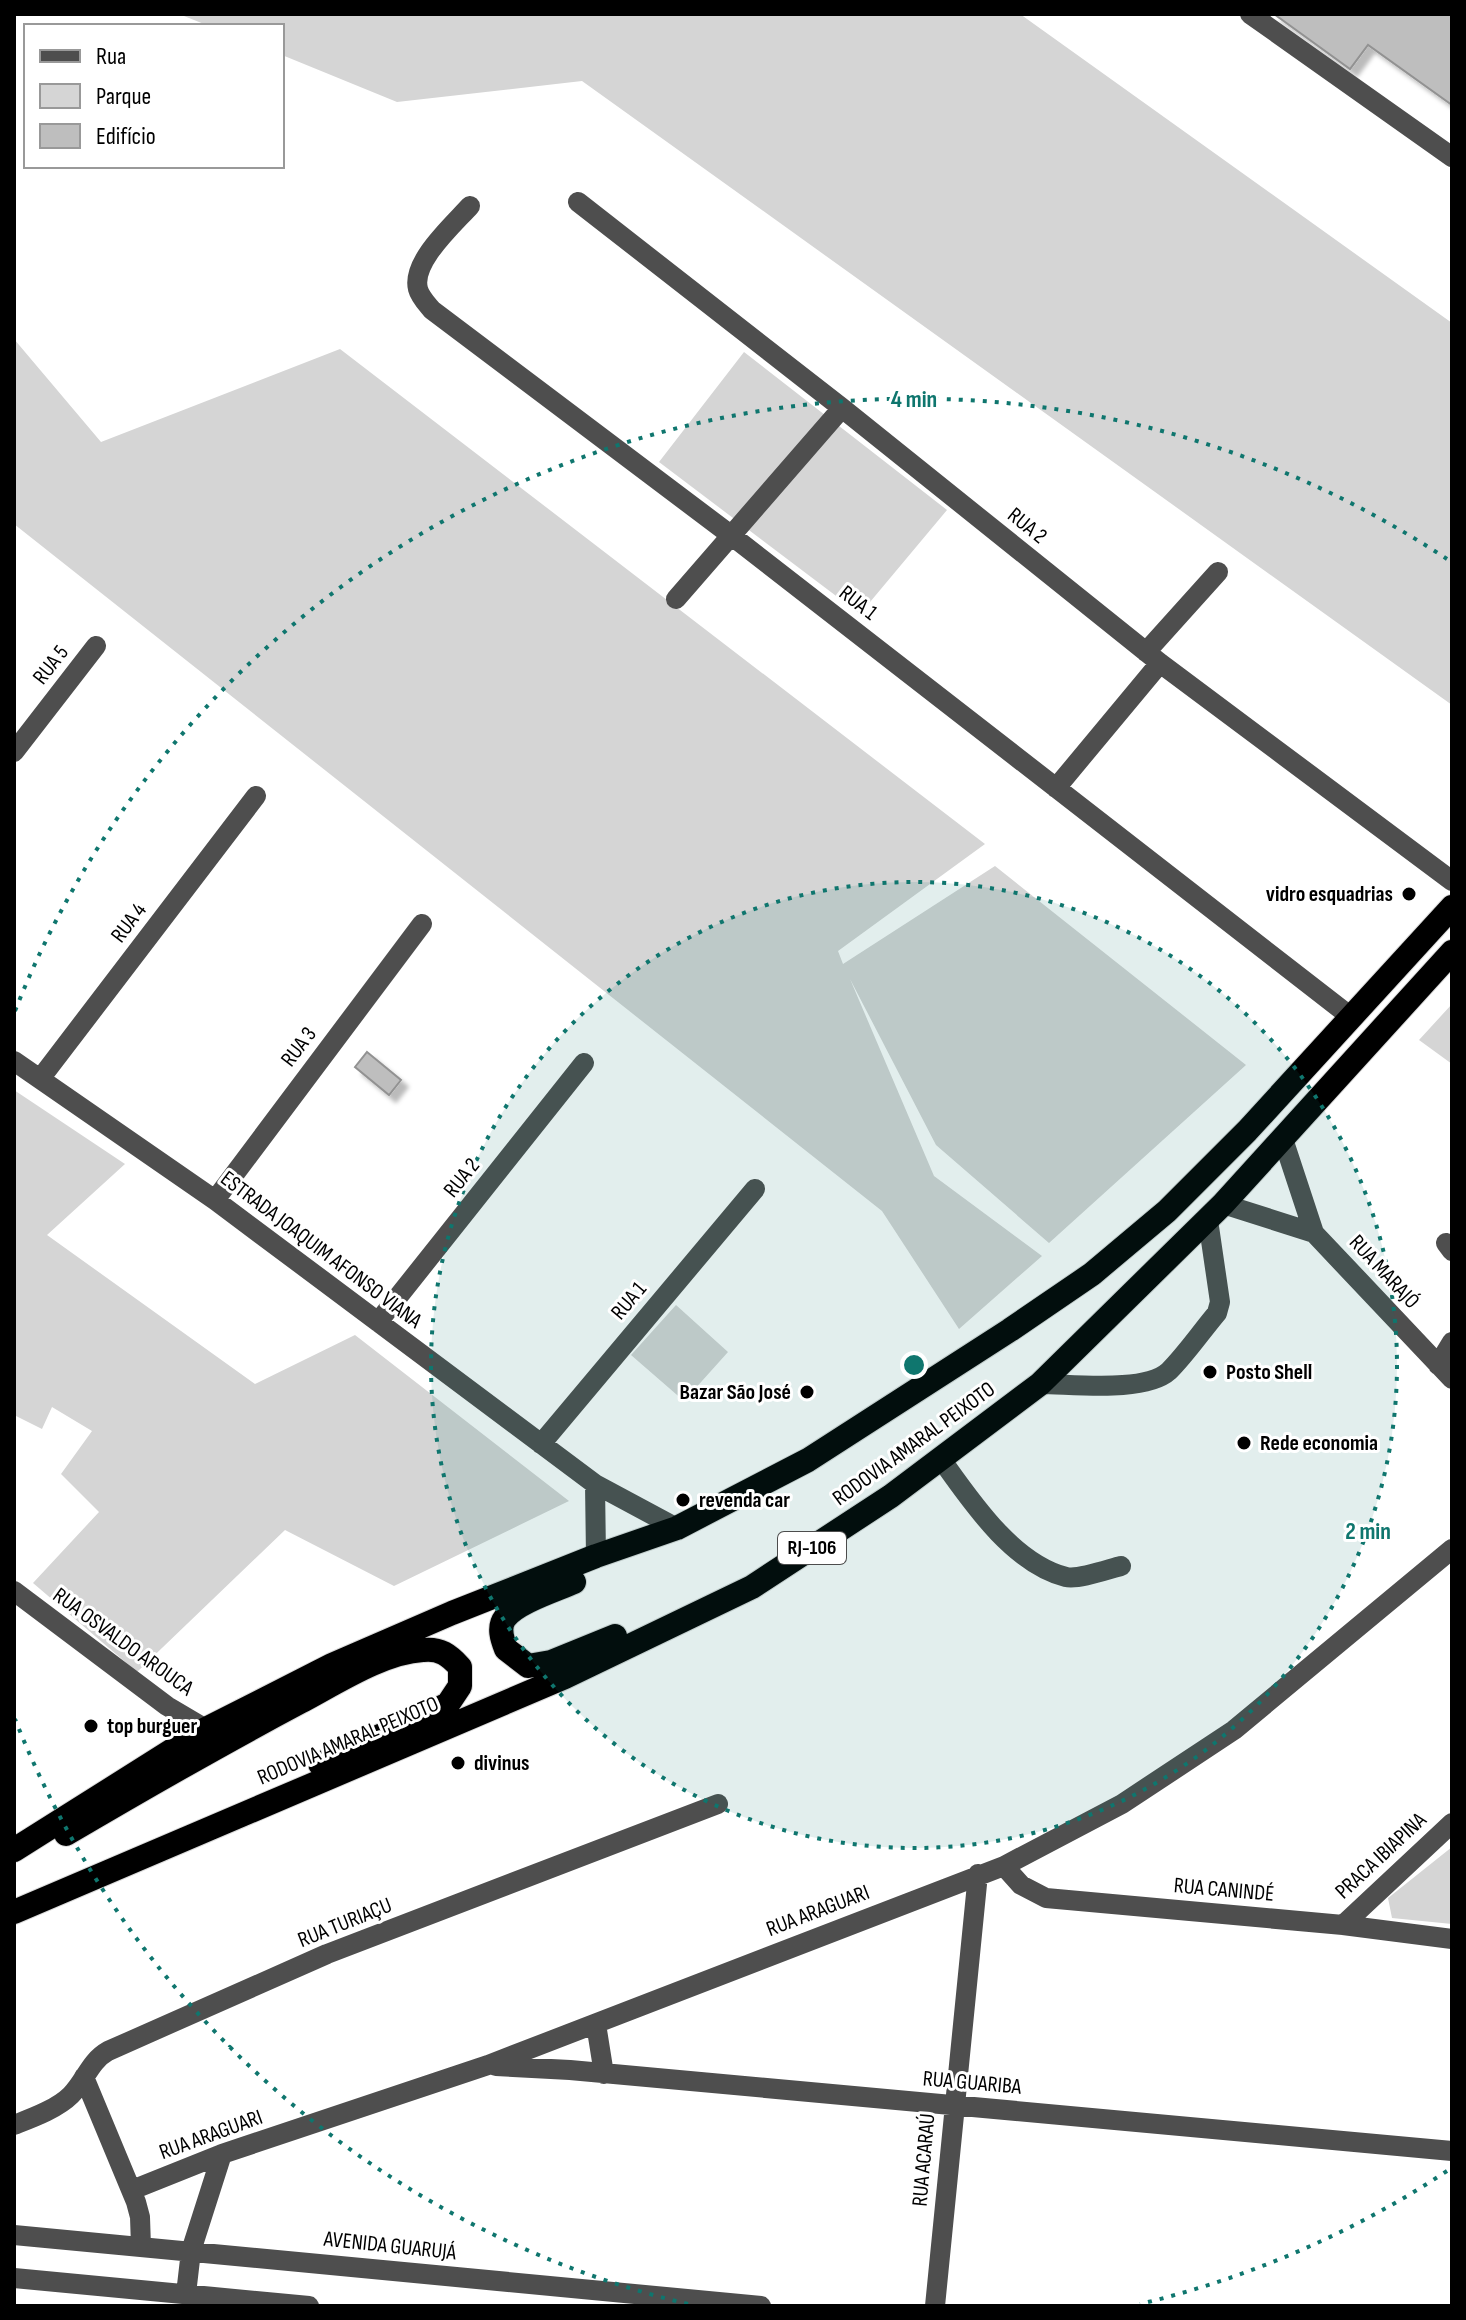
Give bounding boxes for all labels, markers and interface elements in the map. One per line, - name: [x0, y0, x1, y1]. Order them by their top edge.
- legend: [24, 24, 284, 168]
- text: Rua: [96, 42, 126, 71]
- text: Parque: [96, 82, 151, 111]
- text: Edifício: [96, 122, 156, 151]
- text: 4 min: [891, 385, 937, 414]
- street label: RUA 2: [1002, 502, 1052, 550]
- street label: RUA 1: [833, 580, 883, 627]
- street label: RUA 5: [27, 640, 75, 690]
- place label: vidro esquadrias: [1266, 881, 1393, 908]
- marker: vidro esquadrias: [1400, 885, 1418, 903]
- street label: RUA 4: [105, 898, 153, 948]
- street label: RUA 3: [275, 1022, 323, 1072]
- street label: RUA 2: [438, 1153, 486, 1203]
- street label: ESTRADA JOAQUIM AFONSO VIANA: [215, 1165, 428, 1335]
- street label: RUA MARAJÓ: [1343, 1229, 1425, 1315]
- street label: RUA 1: [605, 1276, 653, 1326]
- centre of rings: [900, 1351, 928, 1379]
- place label: Posto Shell: [1226, 1359, 1312, 1386]
- marker: Posto Shell: [1201, 1363, 1219, 1381]
- street label: RODOVIA AMARAL PEIXOTO: [827, 1376, 1001, 1512]
- place label: Bazar São José: [679, 1379, 791, 1406]
- marker: Bazar São José: [798, 1383, 816, 1401]
- place label: Rede economia: [1260, 1430, 1378, 1457]
- marker: Rede economia: [1235, 1434, 1253, 1452]
- place label: revenda car: [699, 1487, 790, 1514]
- marker: revenda car: [674, 1491, 692, 1509]
- text: 2 min: [1345, 1517, 1391, 1546]
- road number: RJ-106: [778, 1532, 846, 1564]
- street label: RUA OSVALDO AROUCA: [47, 1582, 199, 1702]
- street label: RODOVIA AMARAL PEIXOTO: [253, 1691, 443, 1791]
- place label: top burguer: [107, 1713, 197, 1740]
- marker: top burguer: [82, 1717, 100, 1735]
- place label: divinus: [474, 1750, 530, 1777]
- marker: divinus: [449, 1754, 467, 1772]
- street label: PRACA IBIAPINA: [1330, 1807, 1433, 1905]
- street label: RUA CANINDÉ: [1173, 1872, 1275, 1908]
- street label: RUA ARAGUARI: [763, 1879, 873, 1943]
- street label: RUA TURIAÇU: [294, 1892, 396, 1954]
- street label: RUA GUARIBA: [922, 2065, 1023, 2101]
- street label: RUA ARAGUARI: [156, 2104, 266, 2166]
- street label: RUA ACARAÚ: [906, 2112, 942, 2208]
- street label: AVENIDA GUARUJÁ: [322, 2226, 458, 2266]

